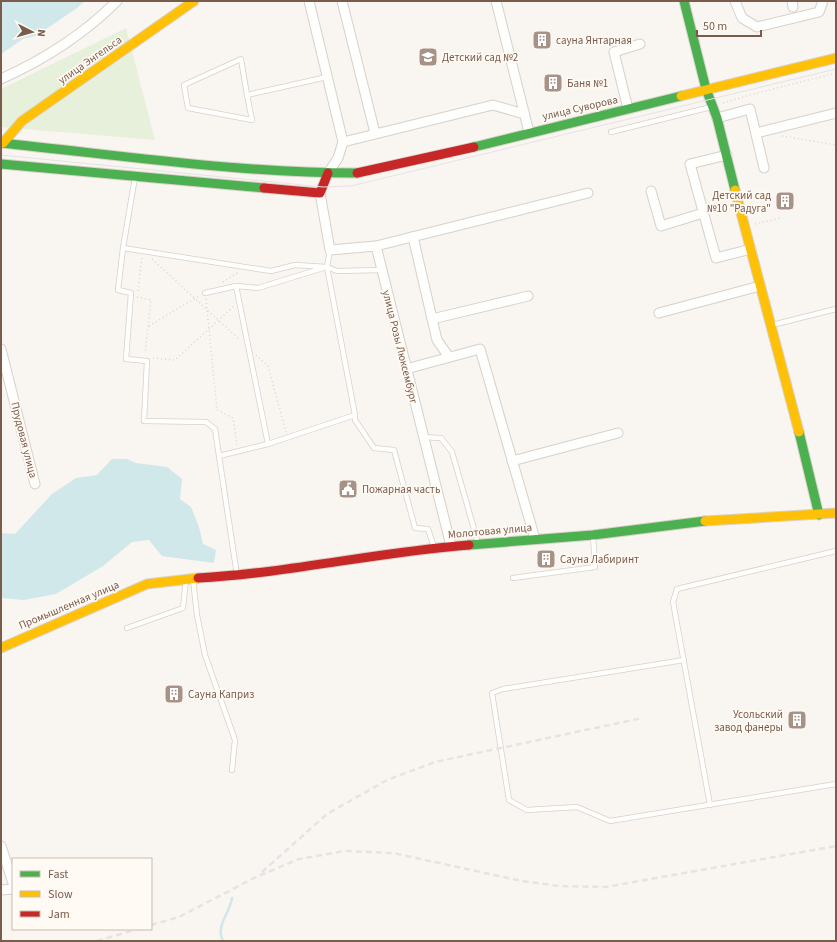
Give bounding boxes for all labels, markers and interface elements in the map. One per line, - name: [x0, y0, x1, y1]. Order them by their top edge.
- north arrow: [12, 12, 52, 52]
- scale bar: [697, 12, 761, 38]
- text: 50 m: [703, 18, 727, 35]
- text: N: [34, 29, 49, 37]
- building icon: сауна Янтарная: [531, 29, 553, 51]
- street label: улица Энгельса: [55, 32, 125, 88]
- place label: сауна Янтарная: [556, 33, 632, 48]
- school or university icon: Детский сад №2: [417, 46, 439, 68]
- place label: Детский сад №2: [442, 50, 518, 65]
- building icon: Баня №1: [542, 72, 564, 94]
- place label: Баня №1: [567, 76, 608, 91]
- street label: улица Суворова: [541, 92, 619, 124]
- place label: Детский сад №10 "Радуга": [707, 188, 771, 216]
- building icon: Детский сад №10 "Радуга": [774, 190, 796, 212]
- street label: улица Розы Люксембург: [379, 289, 421, 406]
- street label: Прудовая улица: [7, 400, 41, 480]
- public building icon: Пожарная часть: [337, 478, 359, 500]
- place label: Пожарная часть: [362, 482, 440, 497]
- street label: Молотовая улица: [447, 520, 533, 542]
- building icon: Сауна Лабиринт: [535, 548, 557, 570]
- place label: Сауна Лабиринт: [560, 552, 639, 567]
- street label: Промышленная улица: [17, 577, 121, 633]
- building icon: Сауна Каприз: [163, 683, 185, 705]
- place label: Сауна Каприз: [188, 687, 254, 702]
- place label: Усольский завод фанеры: [714, 707, 783, 735]
- building icon: Усольский завод фанеры: [786, 709, 808, 731]
- legend: [12, 858, 152, 930]
- text: Fast: [48, 866, 68, 883]
- text: Slow: [48, 886, 73, 903]
- text: Jam: [48, 906, 70, 923]

